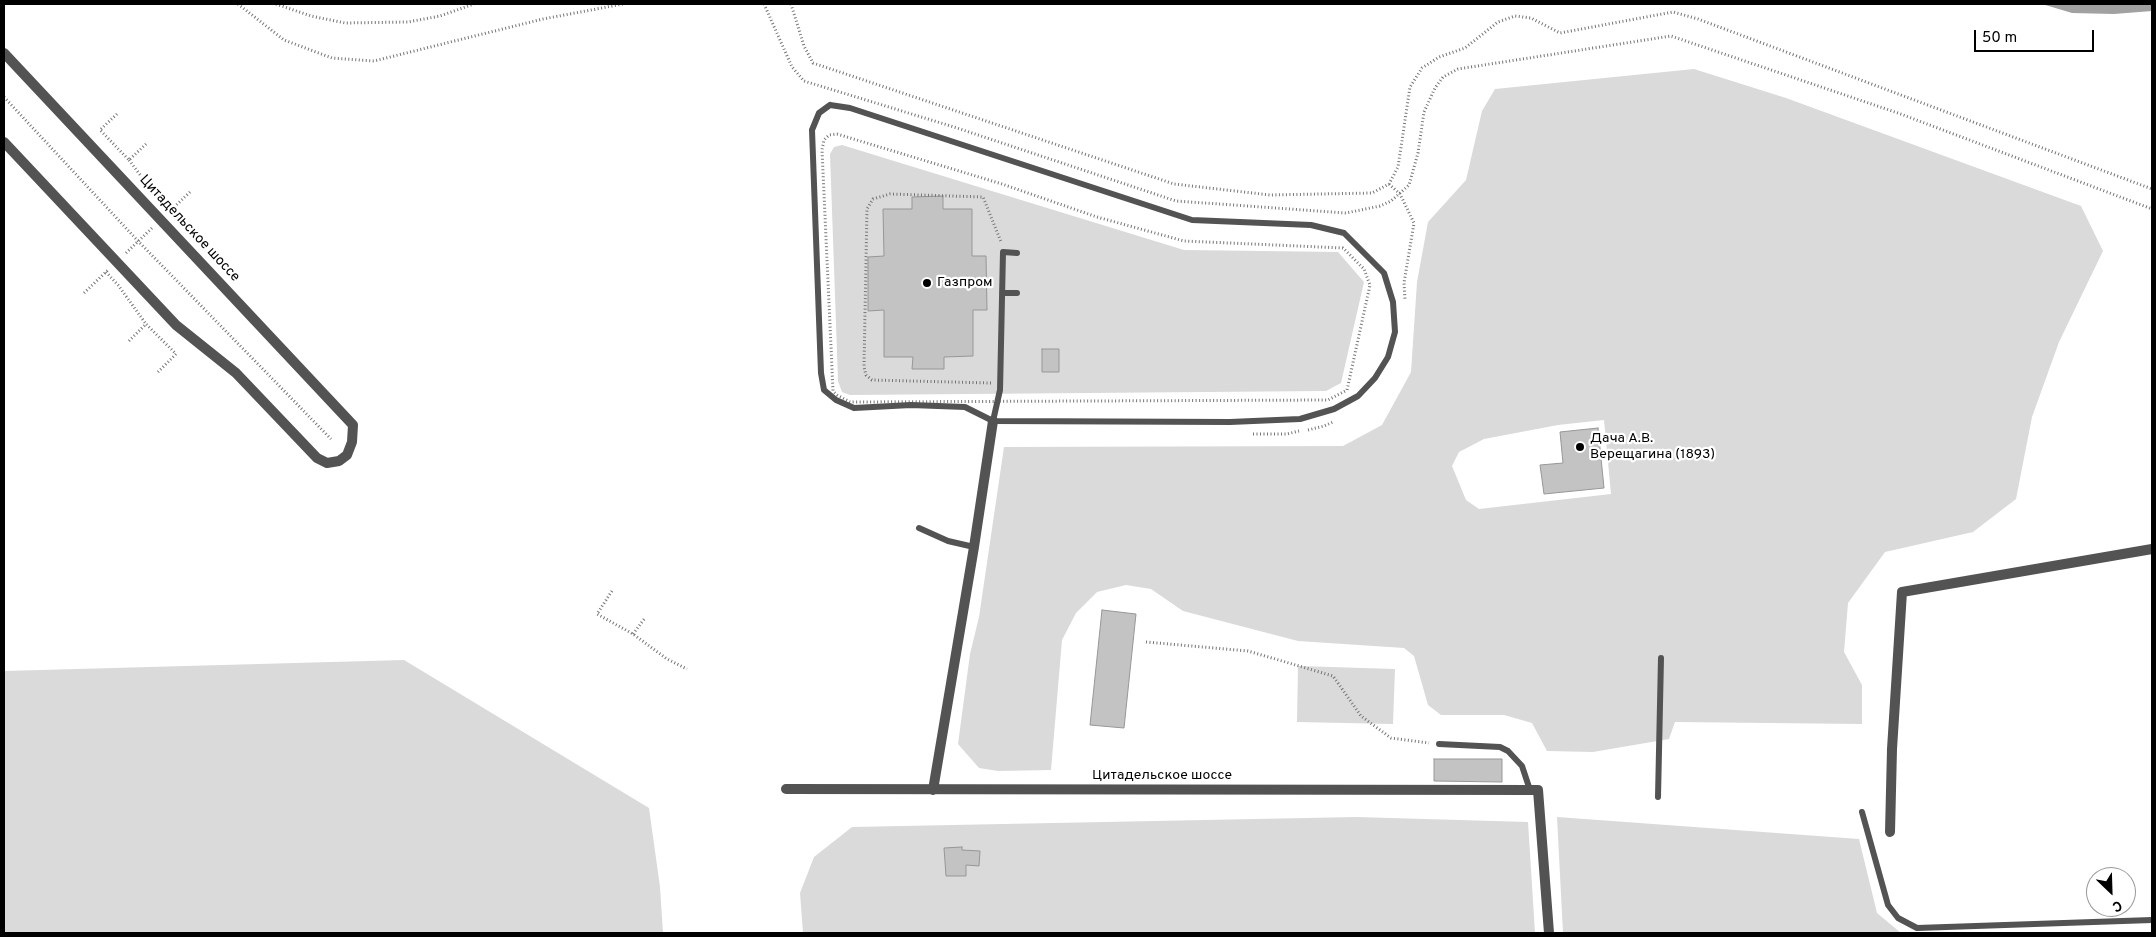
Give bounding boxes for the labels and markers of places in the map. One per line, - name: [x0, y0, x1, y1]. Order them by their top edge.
- place label: Газпром: [937, 275, 993, 291]
- marker: Газпром: [921, 277, 933, 289]
- place label: Дача А.В. Верещагина (1893): [1590, 431, 1715, 464]
- marker: Дача А.В. Верещагина (1893): [1574, 441, 1586, 453]

